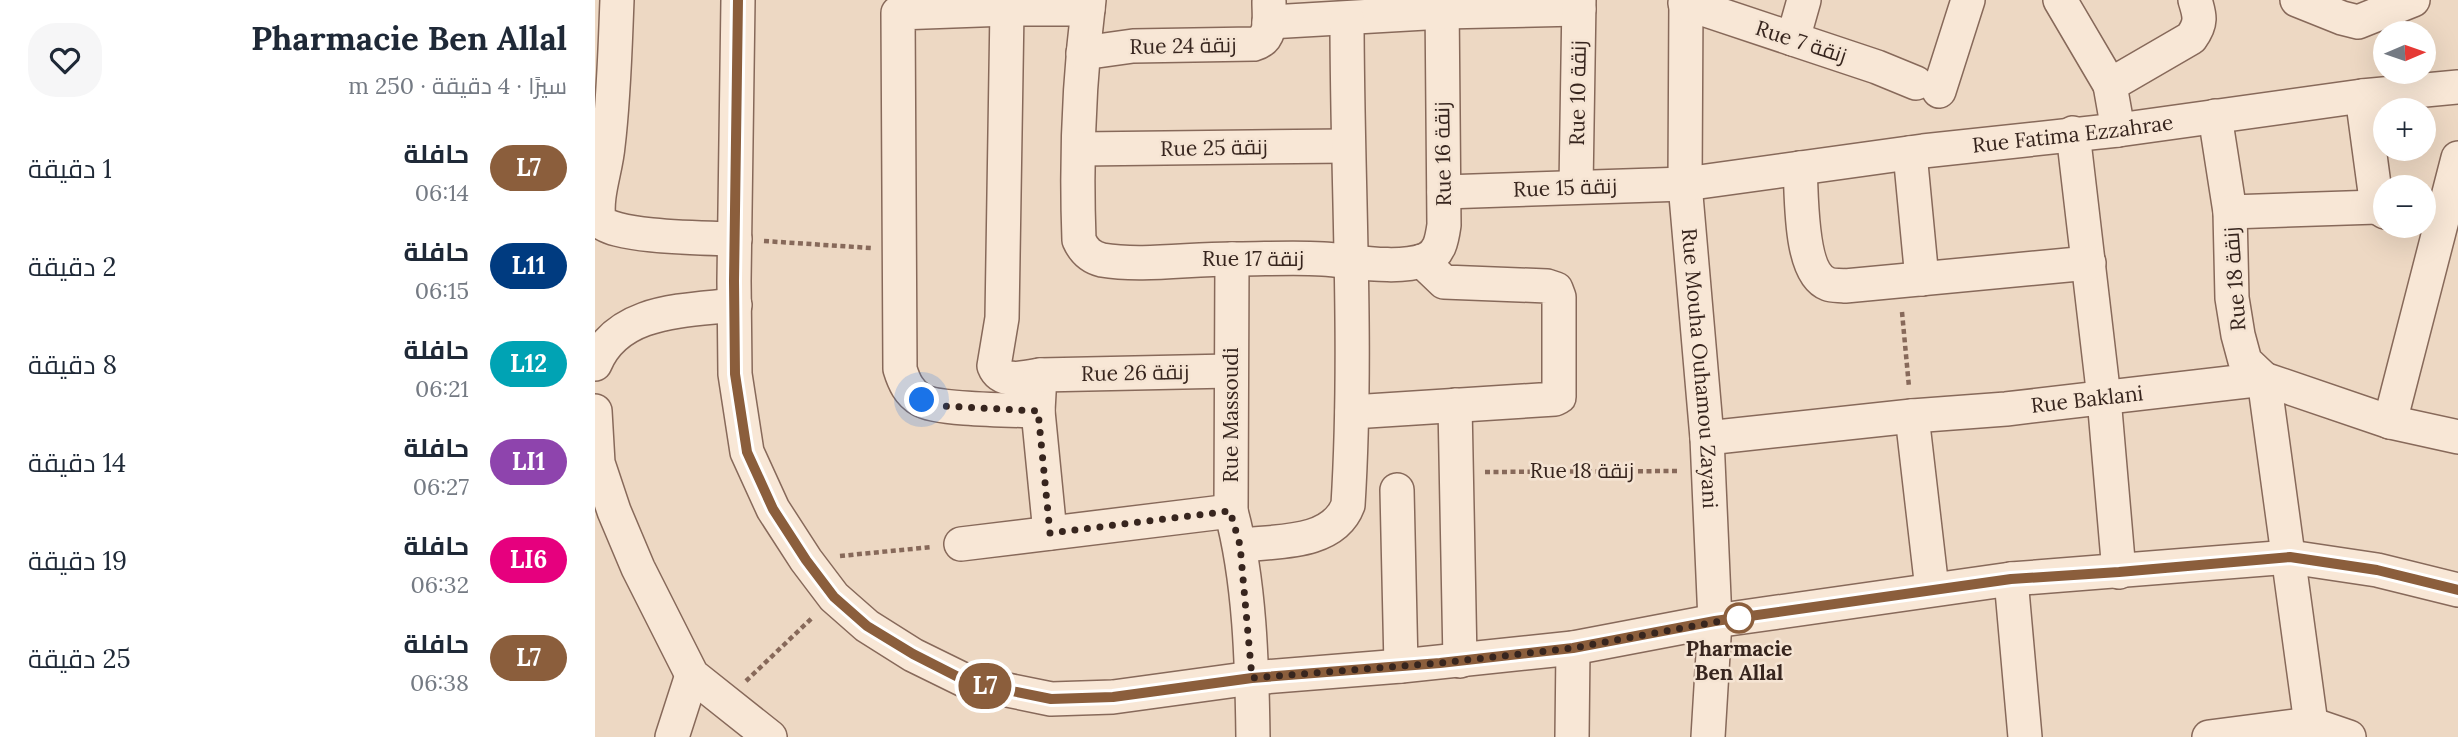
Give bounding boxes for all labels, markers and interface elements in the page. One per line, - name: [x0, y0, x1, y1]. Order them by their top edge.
- street label: Rue 7 زنقة: [1752, 14, 1850, 69]
- text: Pharmacie Ben Allal: [251, 17, 567, 59]
- north arrow: [2373, 21, 2436, 84]
- map controls: [2373, 21, 2436, 238]
- button: heart: [28, 23, 102, 97]
- street label: Rue 24 زنقة: [1129, 31, 1237, 60]
- street label: Rue 10 زنقة: [1563, 40, 1592, 146]
- text: سيرًا · 4 دقيقة · 250 m: [348, 71, 567, 100]
- button: +: [2373, 98, 2436, 161]
- street label: Rue 16 زنقة: [1428, 101, 1457, 207]
- street label: Rue Fatima Ezzahrae: [1971, 108, 2175, 159]
- street label: Rue 25 زنقة: [1160, 133, 1268, 162]
- text: حافلة: [404, 137, 469, 170]
- text: 1 دقيقة: [28, 152, 112, 185]
- text: L7: [516, 152, 541, 183]
- street label: Rue 15 زنقة: [1513, 172, 1617, 203]
- button: −: [2373, 175, 2436, 238]
- text: 06:14: [415, 178, 469, 207]
- street label: Rue 18 زنقة: [2217, 226, 2252, 332]
- street label: Rue Mouha Ouhamou Zayani: [1676, 227, 1724, 509]
- text: حافلة: [404, 235, 469, 268]
- street label: Rue 17 زنقة: [1202, 245, 1304, 272]
- text: 2 دقيقة: [28, 250, 116, 283]
- text: L11: [512, 250, 545, 281]
- text: 06:15: [415, 276, 469, 305]
- text: حافلة: [404, 333, 469, 366]
- street label: Rue Massoudi: [1217, 347, 1244, 483]
- text: 8 دقيقة: [28, 348, 117, 381]
- text: L12: [510, 348, 547, 379]
- street label: Rue 26 زنقة: [1081, 358, 1189, 387]
- text: 06:21: [415, 374, 469, 403]
- street label: Rue Baklani: [2029, 379, 2145, 419]
- your location: [904, 382, 939, 417]
- text: حافلة: [404, 431, 469, 464]
- text: 14 دقيقة: [28, 446, 126, 479]
- text: LI1: [512, 446, 545, 477]
- street label: Rue 18 زنقة: [1530, 457, 1634, 484]
- text: 06:27: [413, 472, 469, 501]
- text: حافلة: [404, 529, 469, 562]
- text: 19 دقيقة: [28, 544, 127, 577]
- text: LI6: [510, 544, 547, 575]
- text: 06:32: [411, 570, 469, 599]
- marker: Pharmacie Ben Allal: [1724, 603, 1754, 633]
- text: حافلة: [404, 627, 469, 660]
- place label: Pharmacie Ben Allal: [1686, 635, 1792, 686]
- text: 25 دقيقة: [28, 642, 131, 675]
- text: L7: [516, 642, 541, 673]
- line badge: L7: [953, 663, 1017, 709]
- text: 06:38: [410, 668, 469, 697]
- text: L7: [972, 670, 998, 701]

